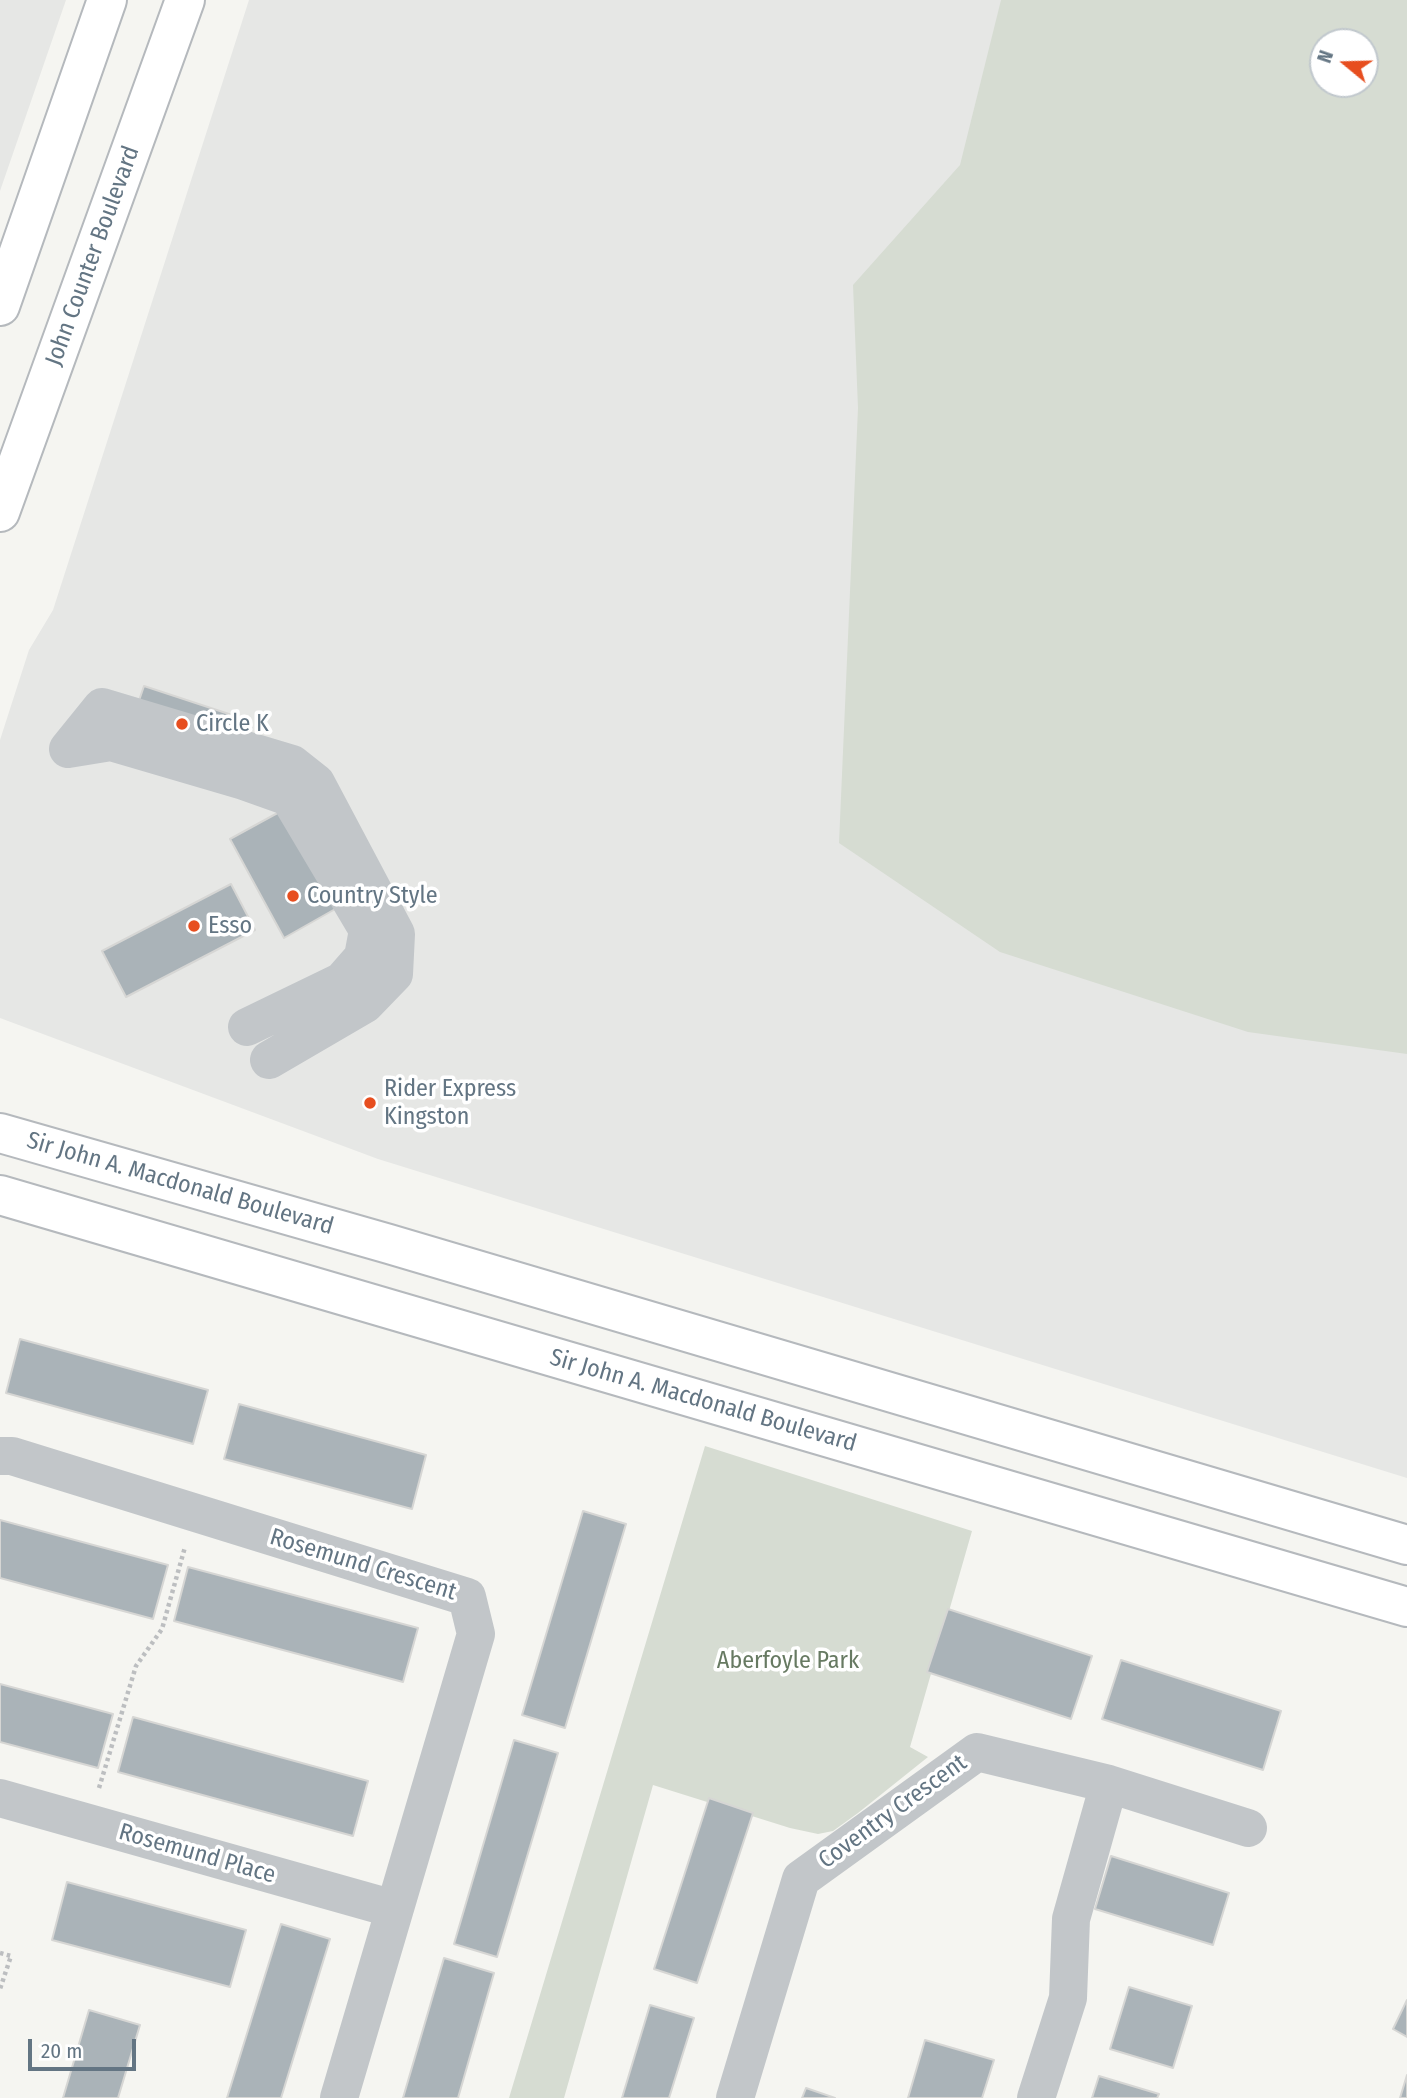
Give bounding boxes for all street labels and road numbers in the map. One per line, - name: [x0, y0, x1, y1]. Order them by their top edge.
- street label: John Counter Boulevard: [40, 142, 146, 370]
- street label: Sir John A. Macdonald Boulevard: [23, 1126, 337, 1242]
- street label: Sir John A. Macdonald Boulevard: [546, 1343, 860, 1459]
- street label: Rosemund Crescent: [266, 1523, 460, 1607]
- street label: Coventry Crescent: [813, 1749, 973, 1875]
- street label: Rosemund Place: [115, 1818, 279, 1890]

